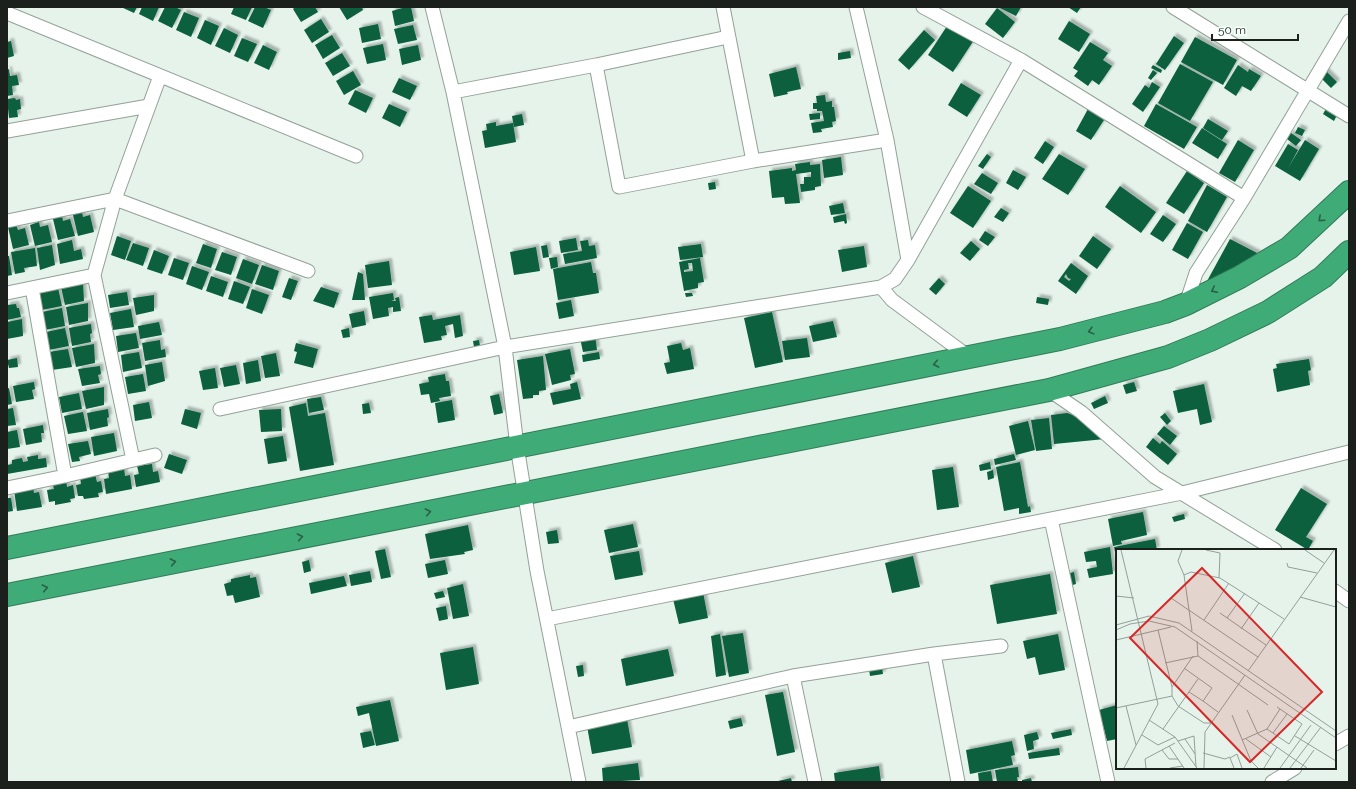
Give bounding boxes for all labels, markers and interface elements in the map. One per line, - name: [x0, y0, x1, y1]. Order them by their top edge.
- scale bar: [1212, 16, 1298, 42]
- text: 50 m: [1218, 23, 1246, 37]
- one-way arrow: [1318, 214, 1326, 222]
- one-way arrow: [1210, 285, 1218, 293]
- one-way arrow: [1087, 326, 1094, 335]
- one-way arrow: [933, 359, 939, 367]
- one-way arrow: [425, 508, 431, 516]
- one-way arrow: [297, 533, 303, 542]
- inset map: [1116, 549, 1336, 769]
- one-way arrow: [170, 559, 176, 567]
- one-way arrow: [42, 584, 48, 592]

